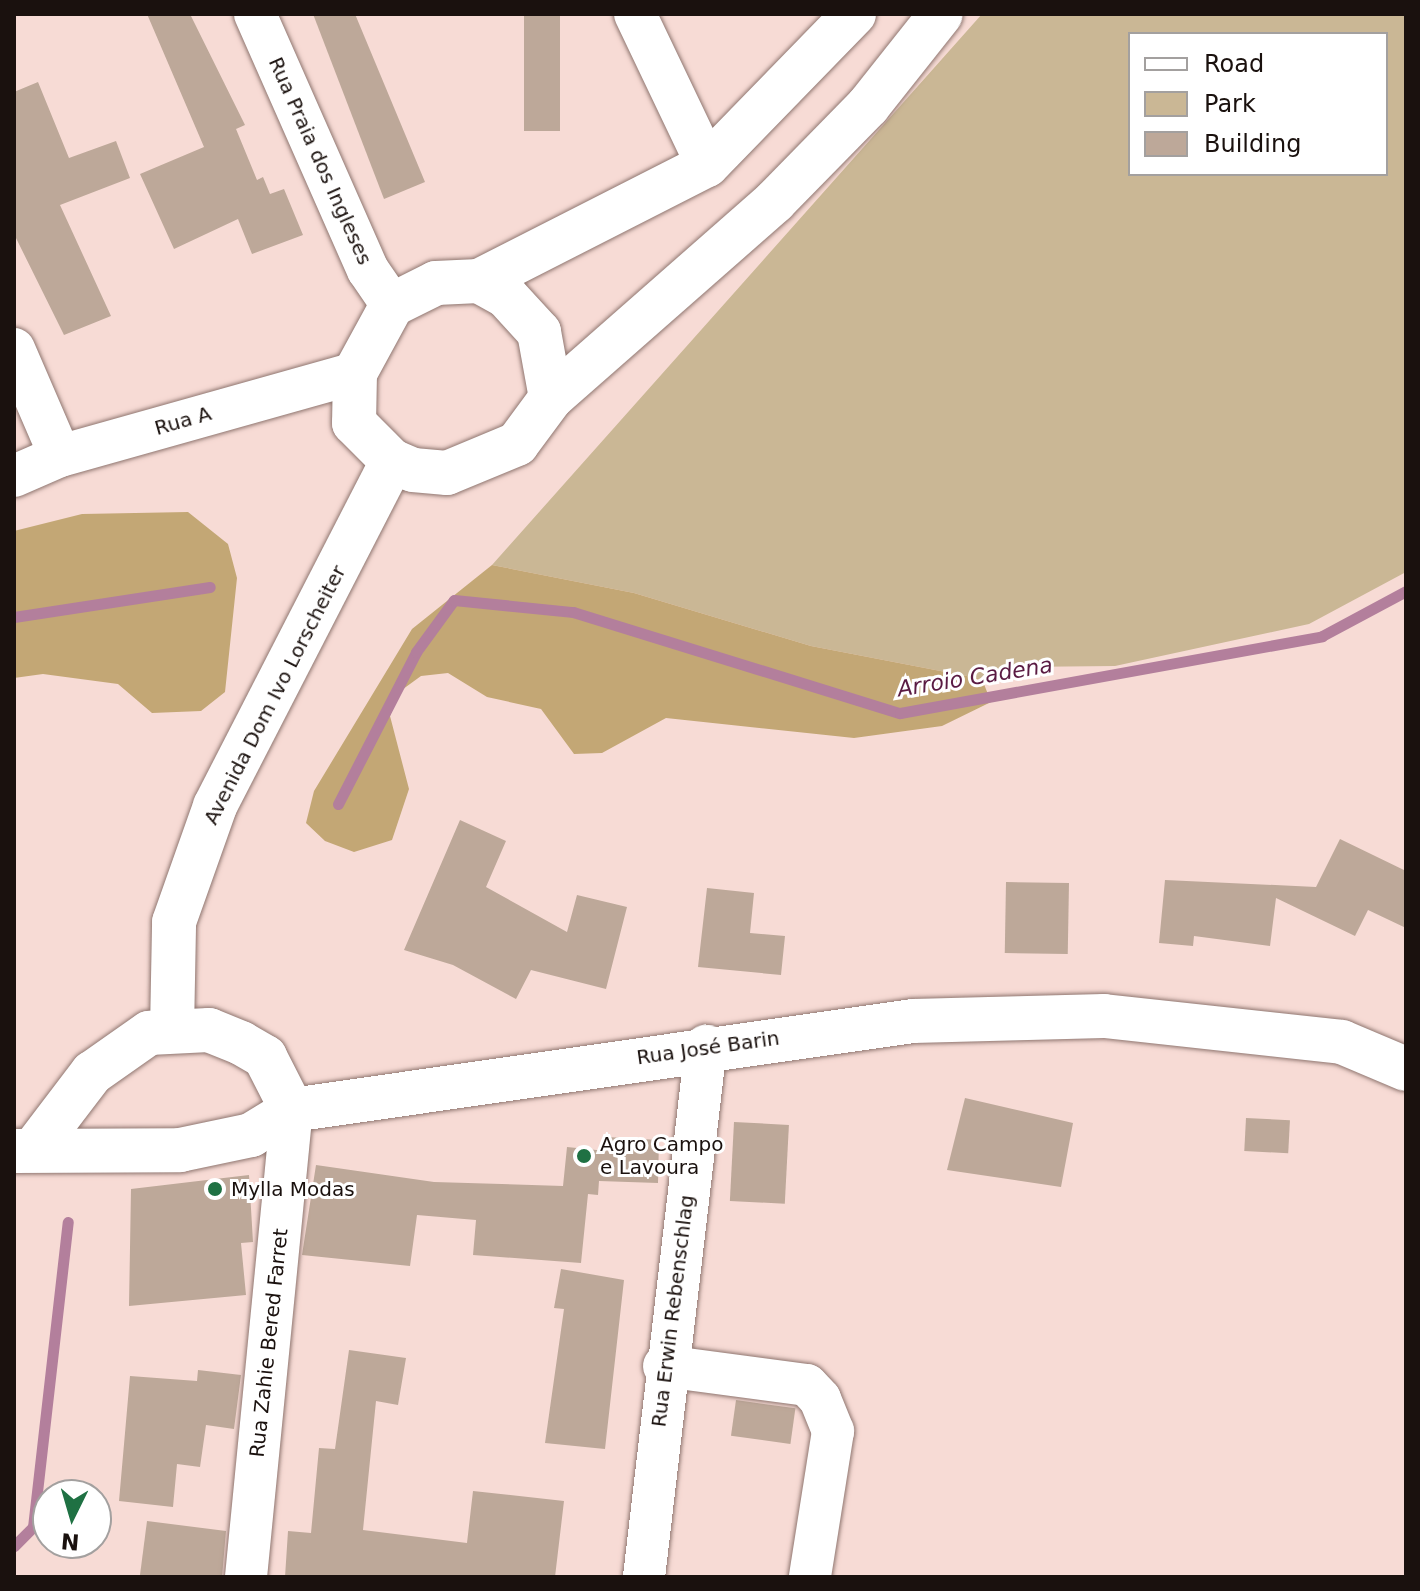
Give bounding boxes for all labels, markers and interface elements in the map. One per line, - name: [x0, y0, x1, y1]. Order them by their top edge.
- legend: [1128, 32, 1388, 176]
- text: Road: [1204, 50, 1264, 78]
- street label: Rua Praia dos Ingleses: [263, 54, 377, 268]
- text: Park: [1204, 90, 1256, 118]
- text: Building: [1204, 130, 1301, 158]
- street label: Rua A: [152, 401, 214, 441]
- street label: Avenida Dom Ivo Lorscheiter: [199, 561, 351, 829]
- water label: Arroio Cadena: [895, 652, 1055, 702]
- street label: Rua José Barin: [635, 1026, 781, 1070]
- place label: Agro Campo e Lavoura: [600, 1132, 723, 1179]
- marker: Agro Campo e Lavoura: [575, 1147, 593, 1165]
- place label: Mylla Modas: [231, 1177, 355, 1201]
- marker: Mylla Modas: [206, 1180, 224, 1198]
- street label: Rua Erwin Rebenschlag: [647, 1194, 699, 1428]
- street label: Rua Zahie Bered Farret: [245, 1227, 293, 1459]
- north arrow: [32, 1479, 112, 1559]
- text: N: [60, 1528, 80, 1555]

